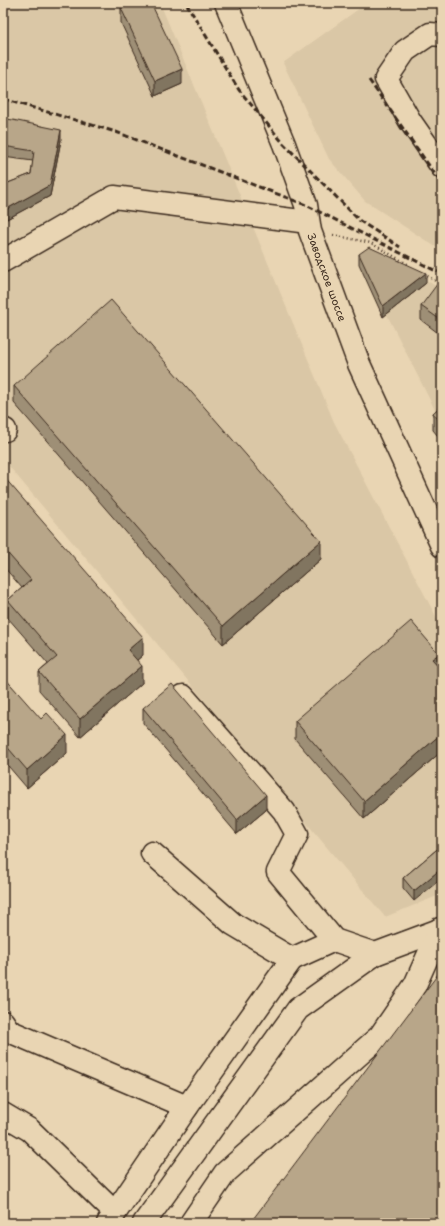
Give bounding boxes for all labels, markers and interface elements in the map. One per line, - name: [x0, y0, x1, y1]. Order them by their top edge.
- street label: Заводское шоссе: [304, 231, 350, 324]

